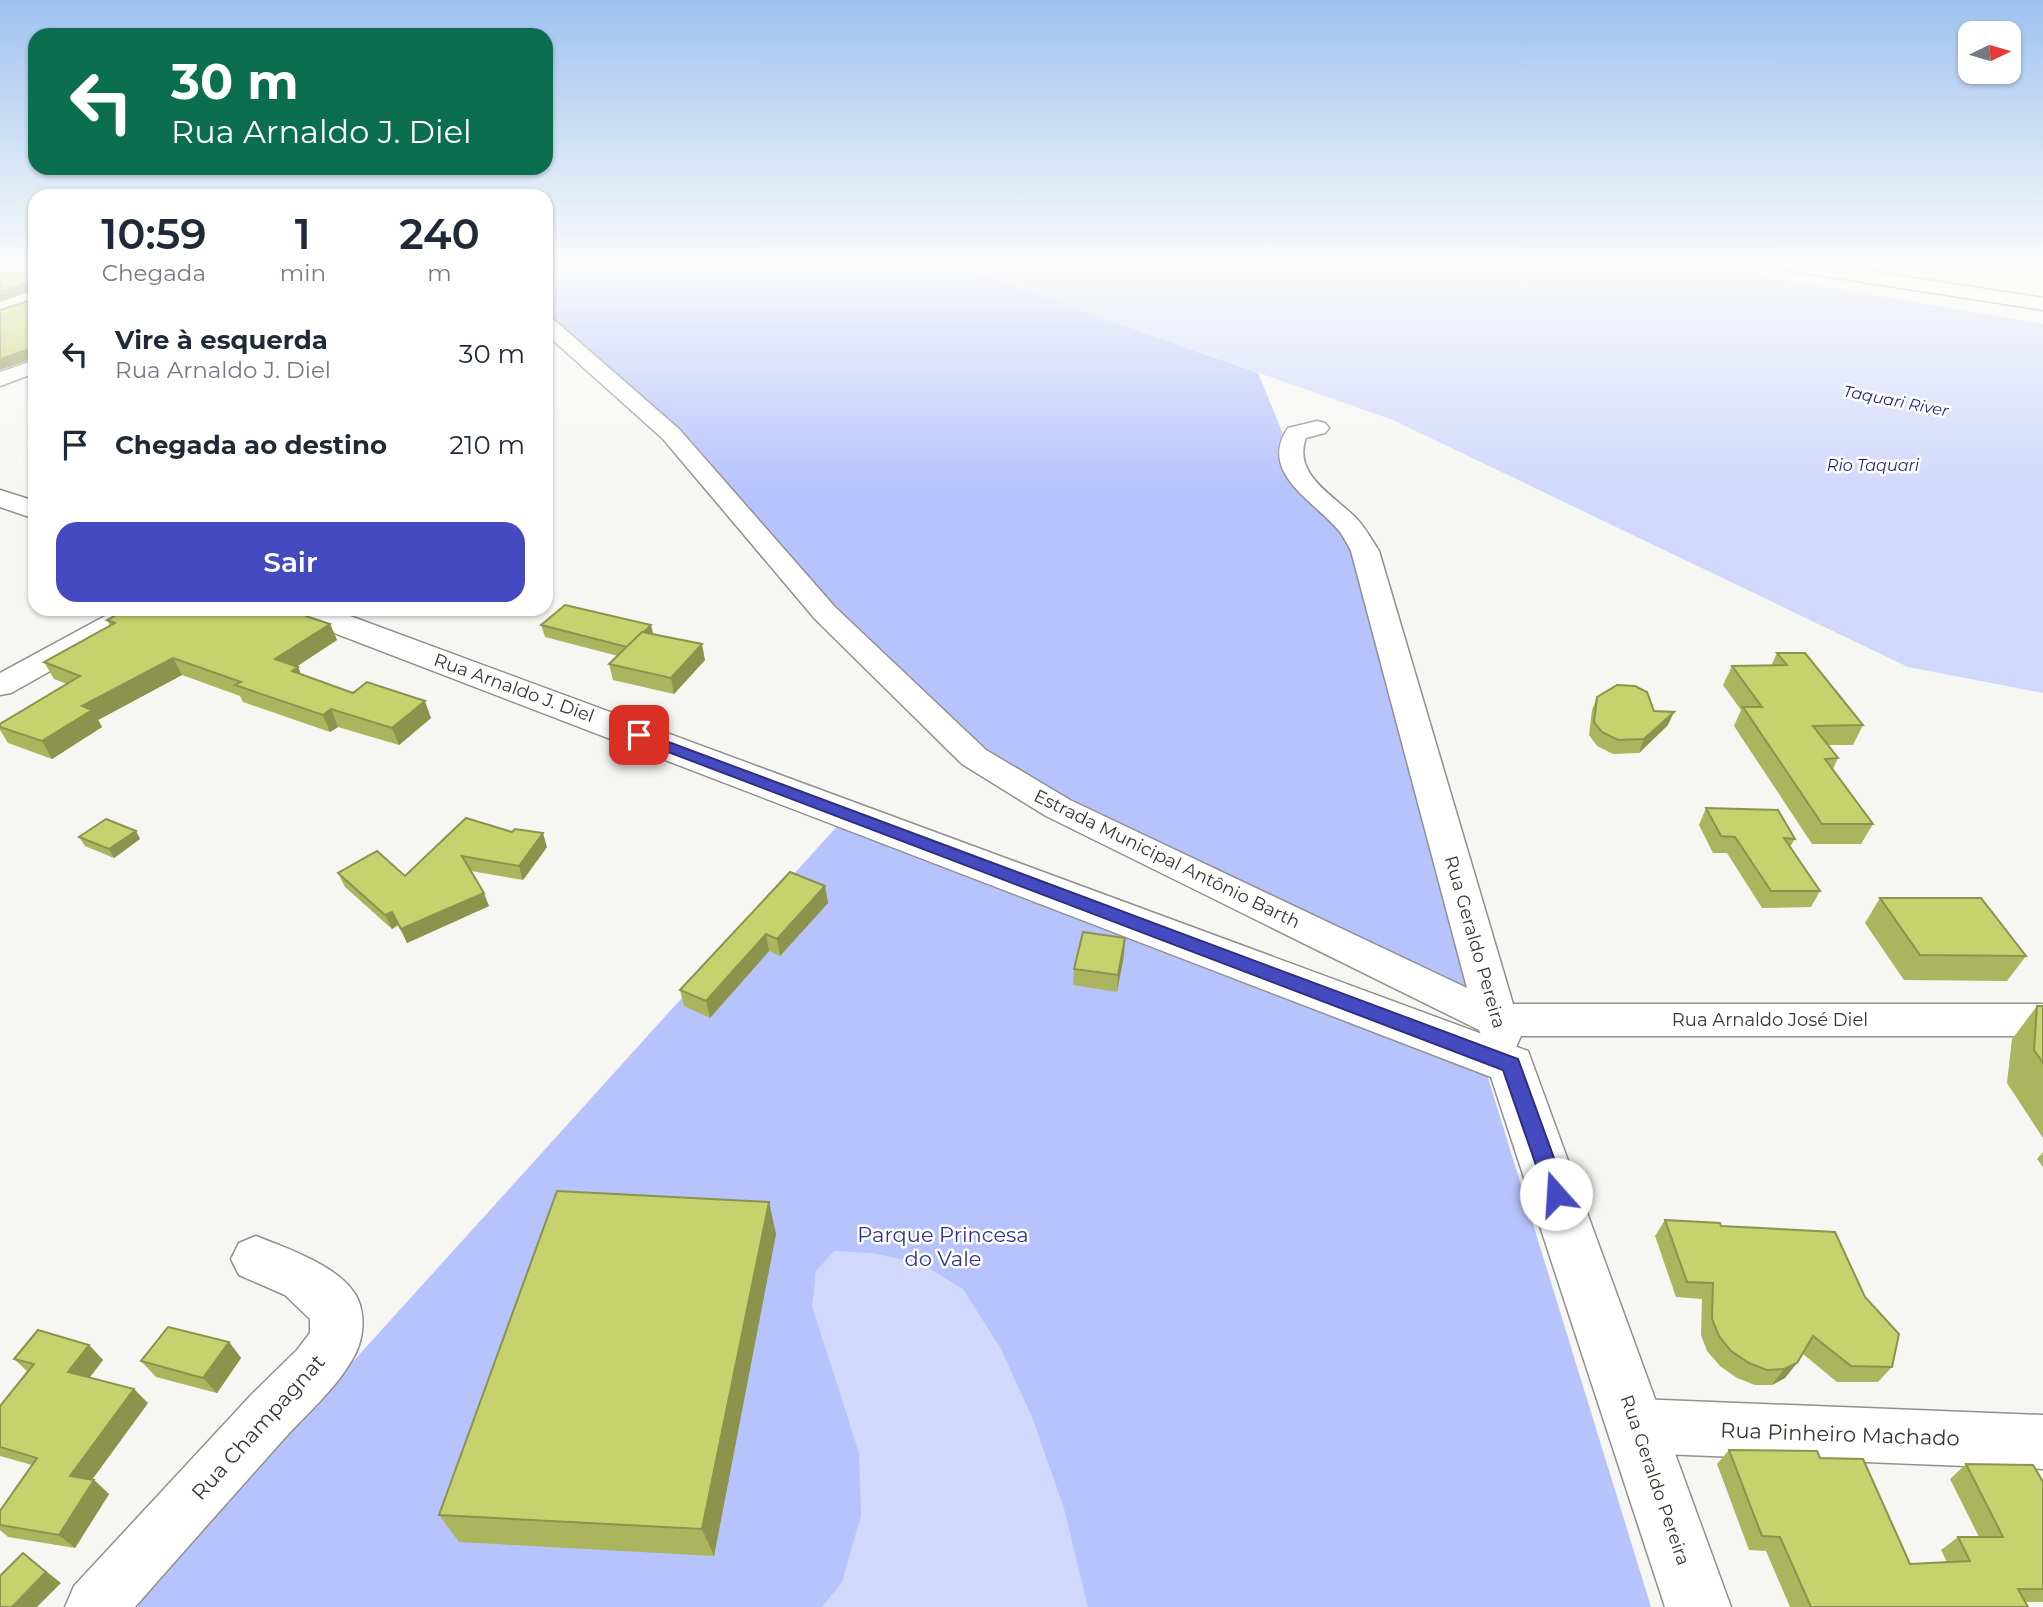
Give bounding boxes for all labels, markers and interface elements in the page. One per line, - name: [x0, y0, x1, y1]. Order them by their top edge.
- north arrow: [1958, 21, 2021, 84]
- map controls: [1958, 21, 2021, 84]
- text: 30 m: [171, 52, 299, 111]
- icon: left: [56, 56, 147, 147]
- text: Rua Arnaldo J. Diel: [171, 112, 472, 151]
- text: 10:59: [101, 208, 207, 260]
- text: 1: [295, 208, 311, 260]
- text: 240: [399, 208, 480, 260]
- text: Chegada: [102, 259, 206, 287]
- text: min: [280, 259, 326, 287]
- text: m: [427, 259, 452, 287]
- text: Vire à esquerda: [115, 324, 328, 356]
- icon: left: [56, 335, 94, 373]
- text: 30 m: [459, 338, 525, 370]
- text: Rua Arnaldo J. Diel: [115, 356, 331, 384]
- water label: Taquari River: [1842, 381, 1951, 421]
- icon: arrive: [56, 426, 94, 464]
- text: Chegada ao destino: [115, 429, 387, 461]
- text: 210 m: [449, 429, 525, 461]
- water label: Rio Taquari: [1827, 456, 1920, 475]
- button: Sair: [56, 522, 525, 602]
- street label: Rua Arnaldo J. Diel: [431, 649, 597, 727]
- pin: [609, 705, 669, 765]
- icon: arrive: [620, 716, 658, 754]
- street label: Estrada Municipal Antônio Barth: [1030, 785, 1304, 933]
- street label: Rua Geraldo Pereira: [1440, 853, 1510, 1031]
- street label: Rua Arnaldo José Diel: [1672, 1009, 1868, 1031]
- position arrow: [1519, 1157, 1593, 1231]
- park label: Parque Princesa do Vale: [857, 1222, 1029, 1271]
- street label: Rua Champagnat: [186, 1349, 330, 1505]
- street label: Rua Geraldo Pereira: [1615, 1392, 1695, 1568]
- street label: Rua Pinheiro Machado: [1720, 1417, 1960, 1451]

